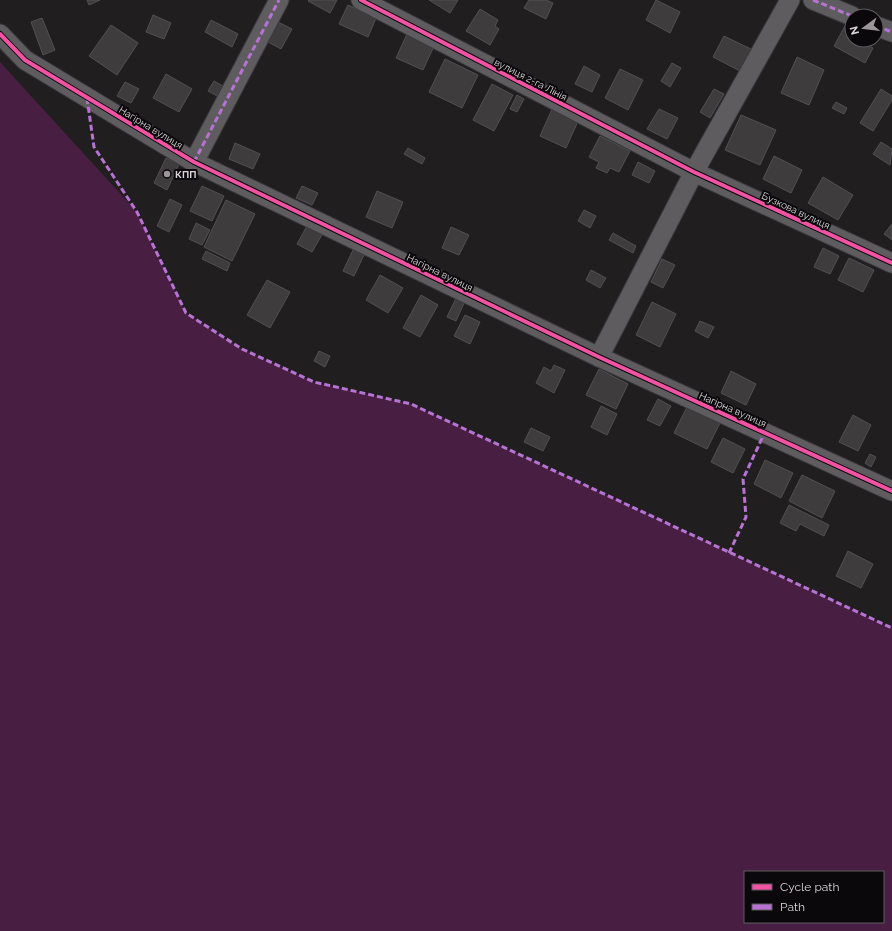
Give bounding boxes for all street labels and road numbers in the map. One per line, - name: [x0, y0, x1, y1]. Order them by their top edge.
- street label: вулиця 2-га Лінія: [493, 56, 569, 103]
- street label: Нагірна вулиця: [117, 104, 185, 151]
- street label: Бузкова вулиця: [760, 190, 832, 231]
- street label: Нагірна вулиця: [405, 252, 475, 293]
- street label: Нагірна вулиця: [697, 390, 768, 429]

